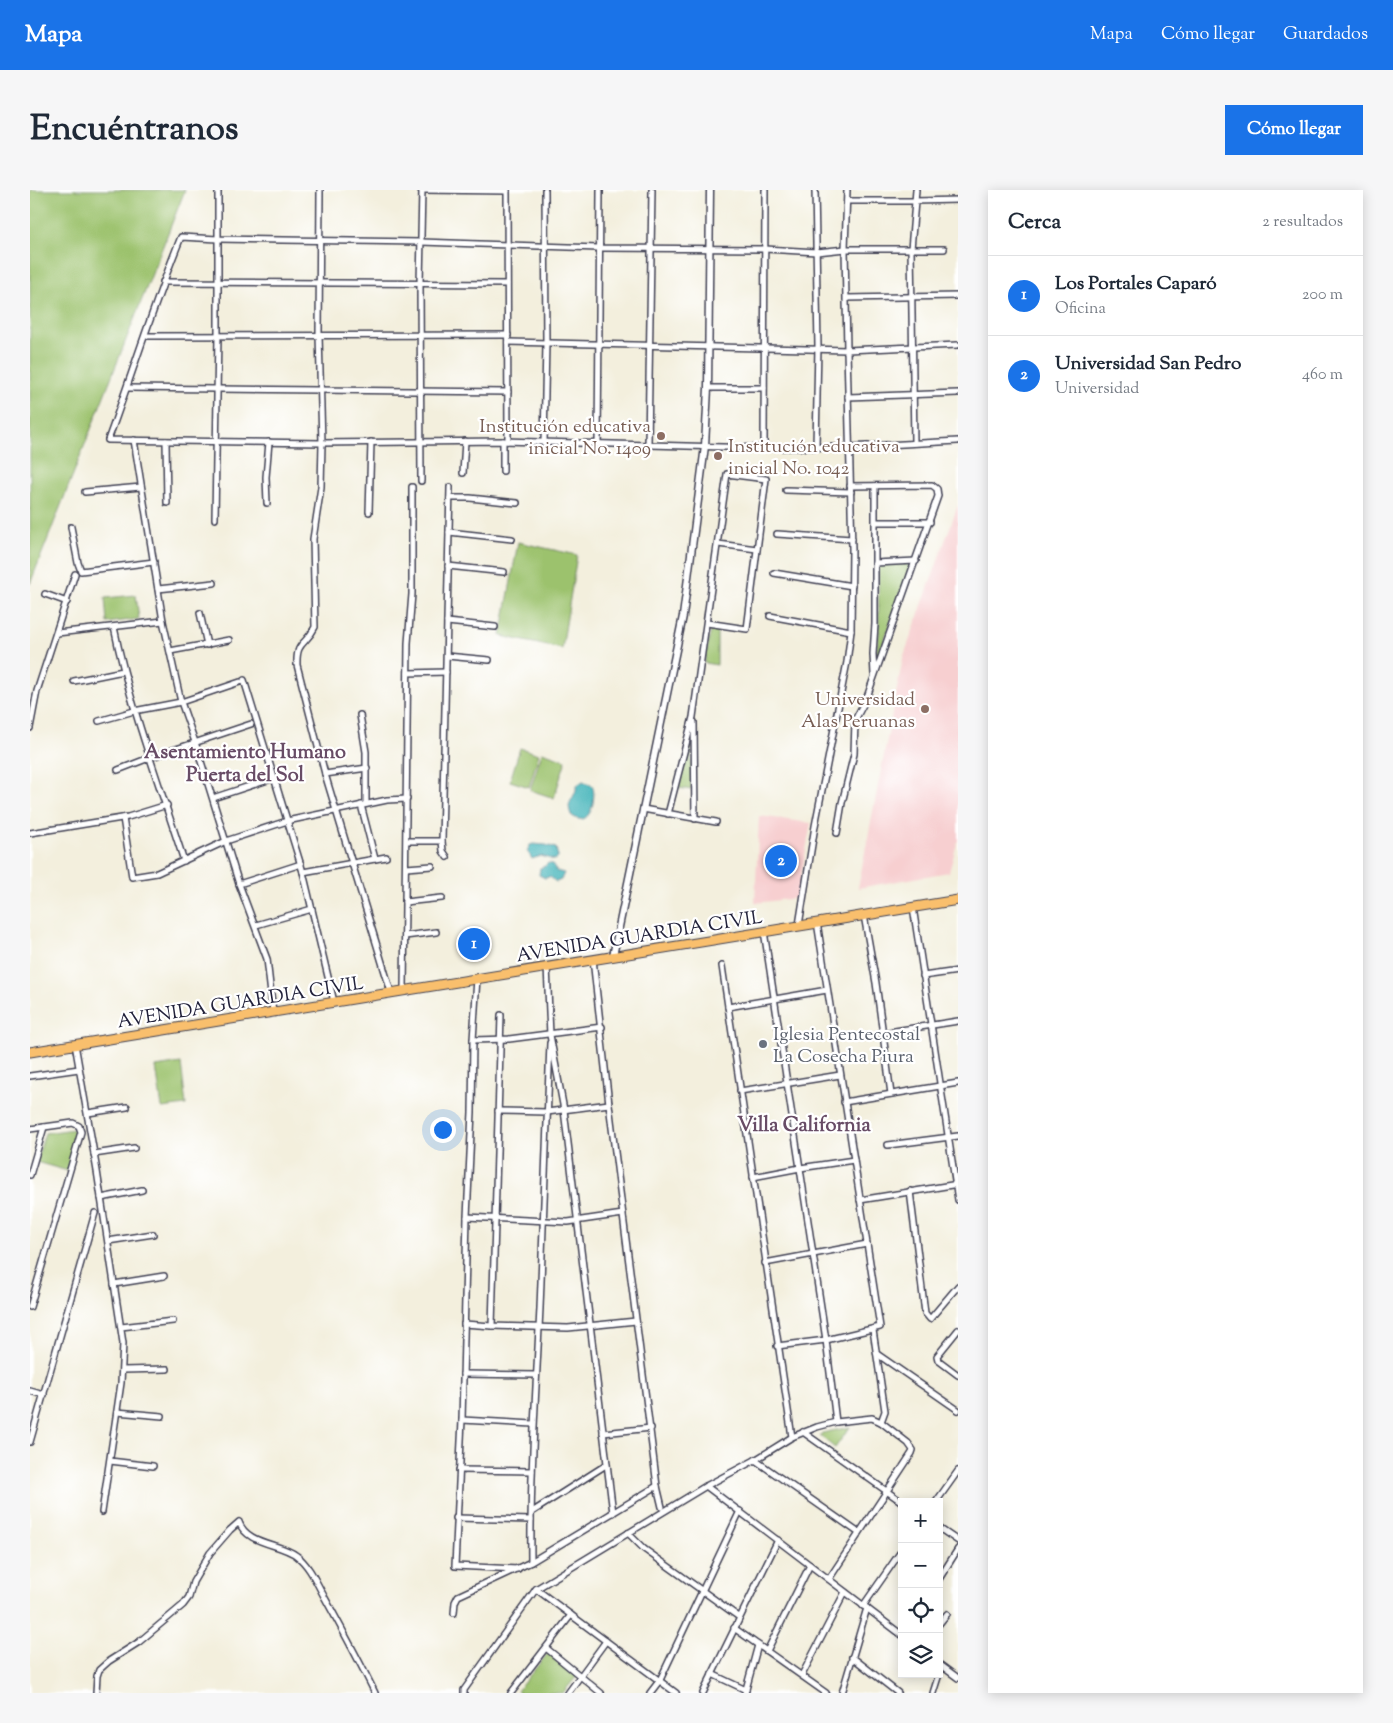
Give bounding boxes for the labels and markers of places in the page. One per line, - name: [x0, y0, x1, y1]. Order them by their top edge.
- place label: Institución educativa inicial No. 1409: [479, 414, 651, 463]
- marker: Institución educativa inicial No. 1409: [655, 430, 667, 442]
- place label: Institución educativa inicial No. 1042: [728, 434, 900, 483]
- marker: Institución educativa inicial No. 1042: [712, 450, 724, 462]
- place label: Universidad Alas Peruanas: [801, 687, 915, 736]
- marker: Universidad Alas Peruanas: [919, 703, 931, 715]
- pin: 2: [765, 842, 797, 880]
- pin: 1: [458, 925, 490, 963]
- place label: Iglesia Pentecostal La Cosecha Piura: [773, 1022, 920, 1071]
- marker: Iglesia Pentecostal La Cosecha Piura: [757, 1038, 769, 1050]

